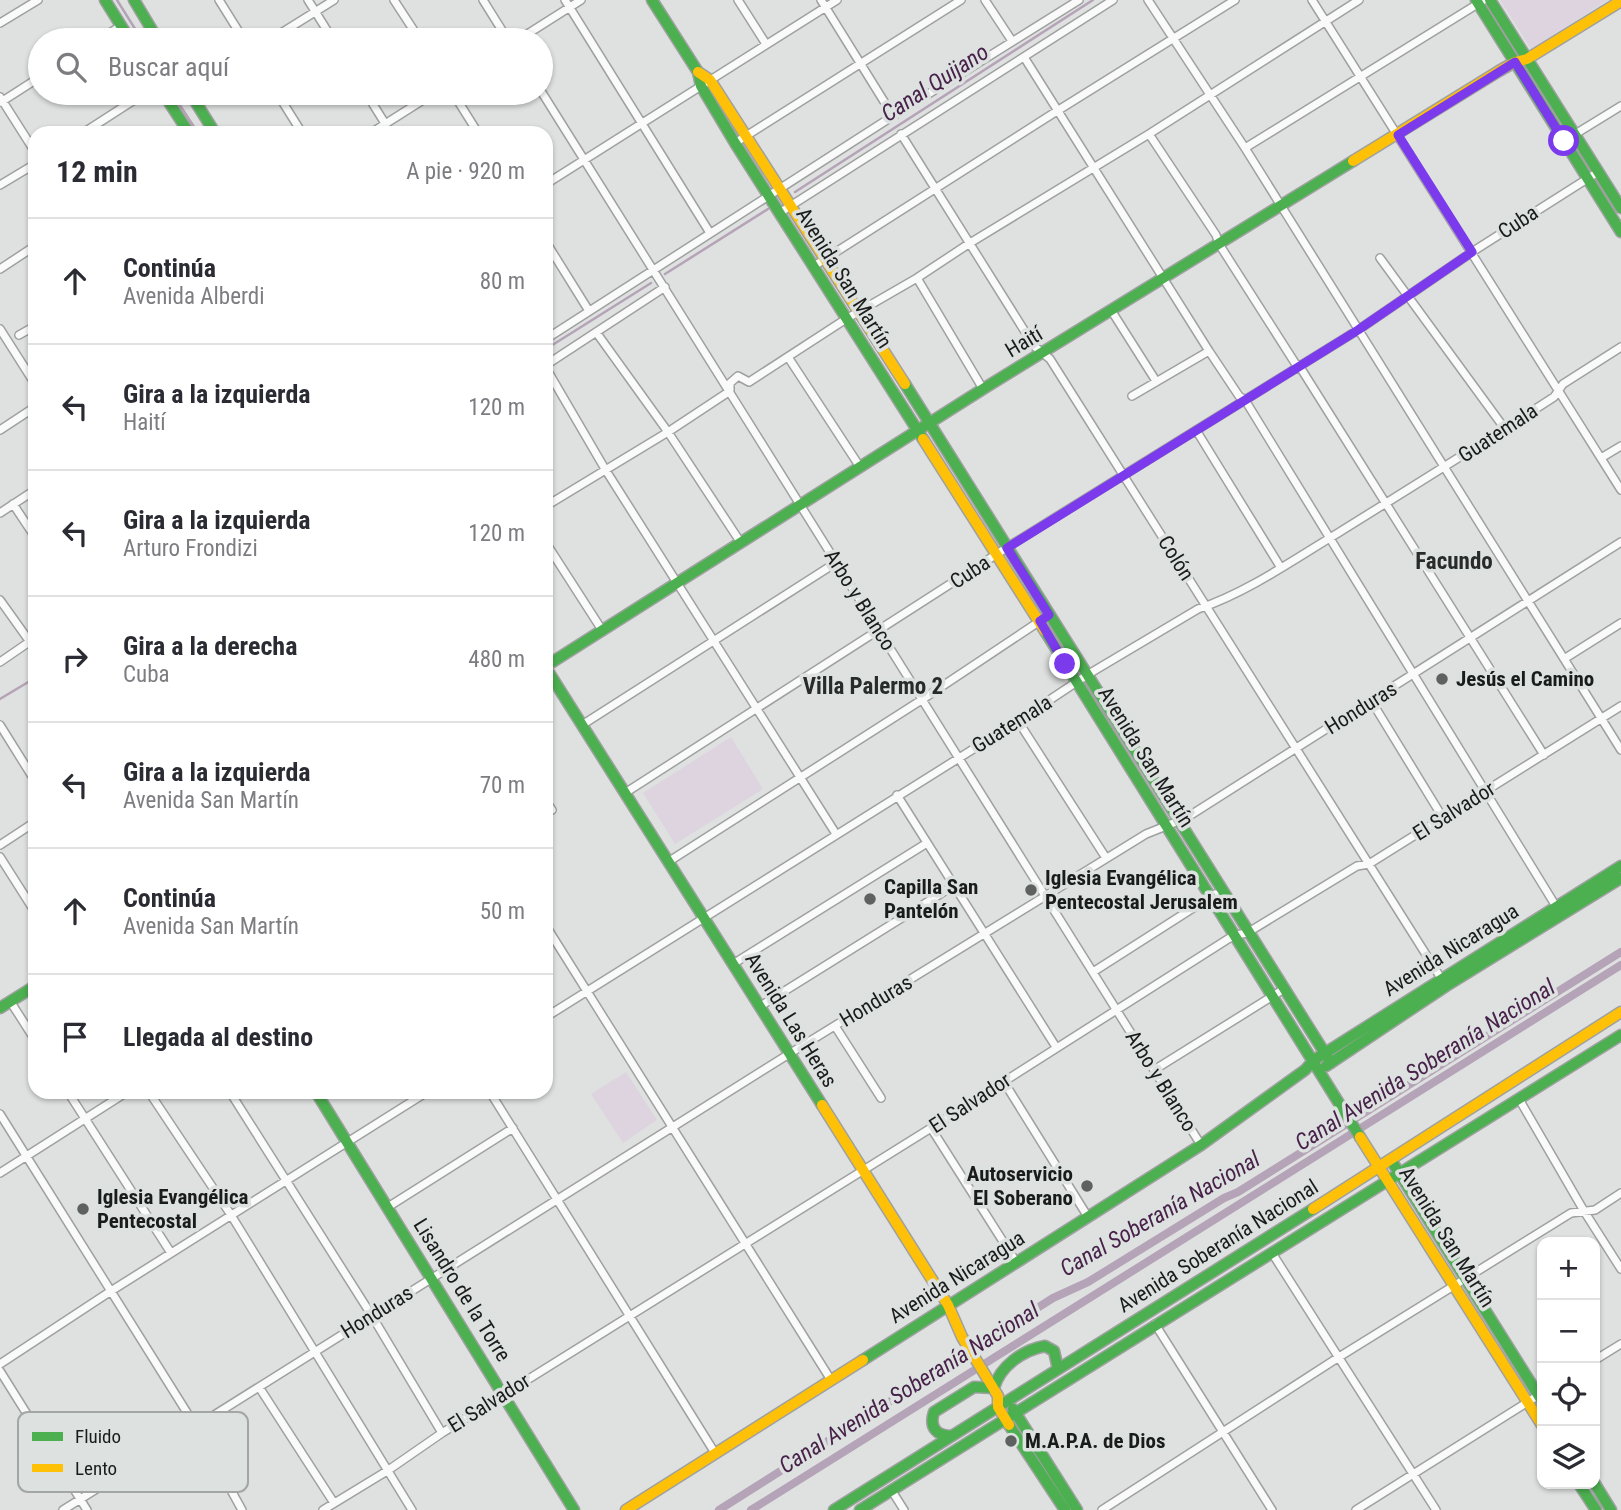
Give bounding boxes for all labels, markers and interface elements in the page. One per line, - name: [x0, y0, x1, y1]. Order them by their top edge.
- search box: [28, 28, 553, 105]
- water label: Canal Quijano: [876, 38, 994, 128]
- icon: search: [52, 48, 90, 86]
- text: Buscar aquí: [108, 52, 229, 82]
- route start: [1548, 125, 1579, 156]
- text: 12 min: [56, 154, 138, 189]
- text: A pie · 920 m: [406, 158, 525, 185]
- street label: Cuba: [1494, 200, 1542, 244]
- street label: Avenida San Martín: [791, 204, 897, 352]
- text: Continúa: [123, 253, 216, 283]
- icon: ahead: [56, 262, 94, 300]
- text: 80 m: [480, 268, 525, 295]
- text: Avenida Alberdi: [123, 283, 264, 310]
- street label: Haití: [1001, 321, 1048, 362]
- text: Gira a la izquierda: [123, 379, 311, 409]
- icon: left: [56, 388, 94, 426]
- text: 120 m: [468, 394, 525, 421]
- street label: Guatemala: [1454, 399, 1542, 467]
- text: Haití: [123, 409, 166, 436]
- text: Gira a la izquierda: [123, 505, 311, 535]
- icon: left: [56, 514, 94, 552]
- text: 120 m: [468, 520, 525, 547]
- street label: Colón: [1153, 531, 1199, 585]
- text: Arturo Frondizi: [123, 535, 258, 562]
- street label: Arbo y Blanco: [819, 545, 901, 655]
- district label: Facundo: [1415, 548, 1493, 575]
- street label: Cuba: [946, 550, 994, 594]
- text: Gira a la derecha: [123, 631, 297, 661]
- icon: right: [56, 640, 94, 678]
- text: 480 m: [468, 646, 525, 673]
- route end: [1049, 648, 1080, 679]
- text: Cuba: [123, 661, 170, 688]
- place label: Jesús el Camino: [1456, 667, 1594, 691]
- marker: Jesús el Camino: [1434, 671, 1450, 687]
- district label: Villa Palermo 2: [803, 673, 943, 700]
- street label: Honduras: [1321, 677, 1401, 739]
- street label: Avenida San Martín: [1093, 683, 1199, 831]
- street label: Guatemala: [968, 690, 1056, 758]
- text: Gira a la izquierda: [123, 757, 311, 787]
- icon: left: [56, 766, 94, 804]
- text: 70 m: [480, 772, 525, 799]
- street label: El Salvador: [1409, 776, 1499, 846]
- text: Avenida San Martín: [123, 787, 299, 814]
- place label: Iglesia Evangélica Pentecostal Jerusalem: [1045, 866, 1238, 914]
- place label: Capilla San Pantelón: [884, 875, 978, 923]
- marker: Iglesia Evangélica Pentecostal Jerusalem: [1023, 882, 1039, 898]
- text: Continúa: [123, 883, 216, 913]
- marker: Capilla San Pantelón: [862, 891, 878, 907]
- icon: ahead: [56, 892, 94, 930]
- text: 50 m: [480, 898, 525, 925]
- street label: Avenida Nicaragua: [1379, 899, 1523, 1001]
- text: Avenida San Martín: [123, 913, 299, 940]
- street label: Avenida Las Heras: [740, 949, 842, 1091]
- street label: Honduras: [836, 970, 916, 1032]
- water label: Canal Avenida Soberanía Nacional: [1290, 973, 1561, 1156]
- icon: arrive: [56, 1018, 94, 1056]
- text: Llegada al destino: [123, 1022, 313, 1052]
- street label: Arbo y Blanco: [1120, 1026, 1202, 1136]
- street label: El Salvador: [925, 1068, 1015, 1138]
- water label: Canal Soberanía Nacional: [1055, 1145, 1265, 1282]
- place label: Autoservicio El Soberano: [967, 1162, 1073, 1210]
- street label: Avenida San Martín: [1394, 1163, 1500, 1311]
- street label: Avenida Soberanía Nacional: [1114, 1175, 1322, 1317]
- marker: Autoservicio El Soberano: [1079, 1178, 1095, 1194]
- place label: Iglesia Evangélica Pentecostal: [97, 1185, 249, 1233]
- marker: Iglesia Evangélica Pentecostal: [75, 1201, 91, 1217]
- street label: Lisandro de la Torre: [408, 1214, 516, 1366]
- street label: Avenida Nicaragua: [885, 1226, 1029, 1328]
- map controls: [1537, 1237, 1600, 1489]
- button: +: [1537, 1237, 1600, 1300]
- street label: Honduras: [337, 1281, 417, 1343]
- water label: Canal Avenida Soberanía Nacional: [774, 1296, 1045, 1479]
- button: −: [1537, 1300, 1600, 1363]
- button: locate: [1537, 1363, 1600, 1426]
- street label: El Salvador: [444, 1368, 534, 1438]
- legend: [18, 1412, 248, 1492]
- text: Fluido: [75, 1425, 121, 1448]
- button: layers: [1537, 1426, 1600, 1489]
- place label: M.A.P.A. de Dios: [1025, 1429, 1166, 1453]
- marker: M.A.P.A. de Dios: [1003, 1433, 1019, 1449]
- text: Lento: [75, 1457, 117, 1480]

